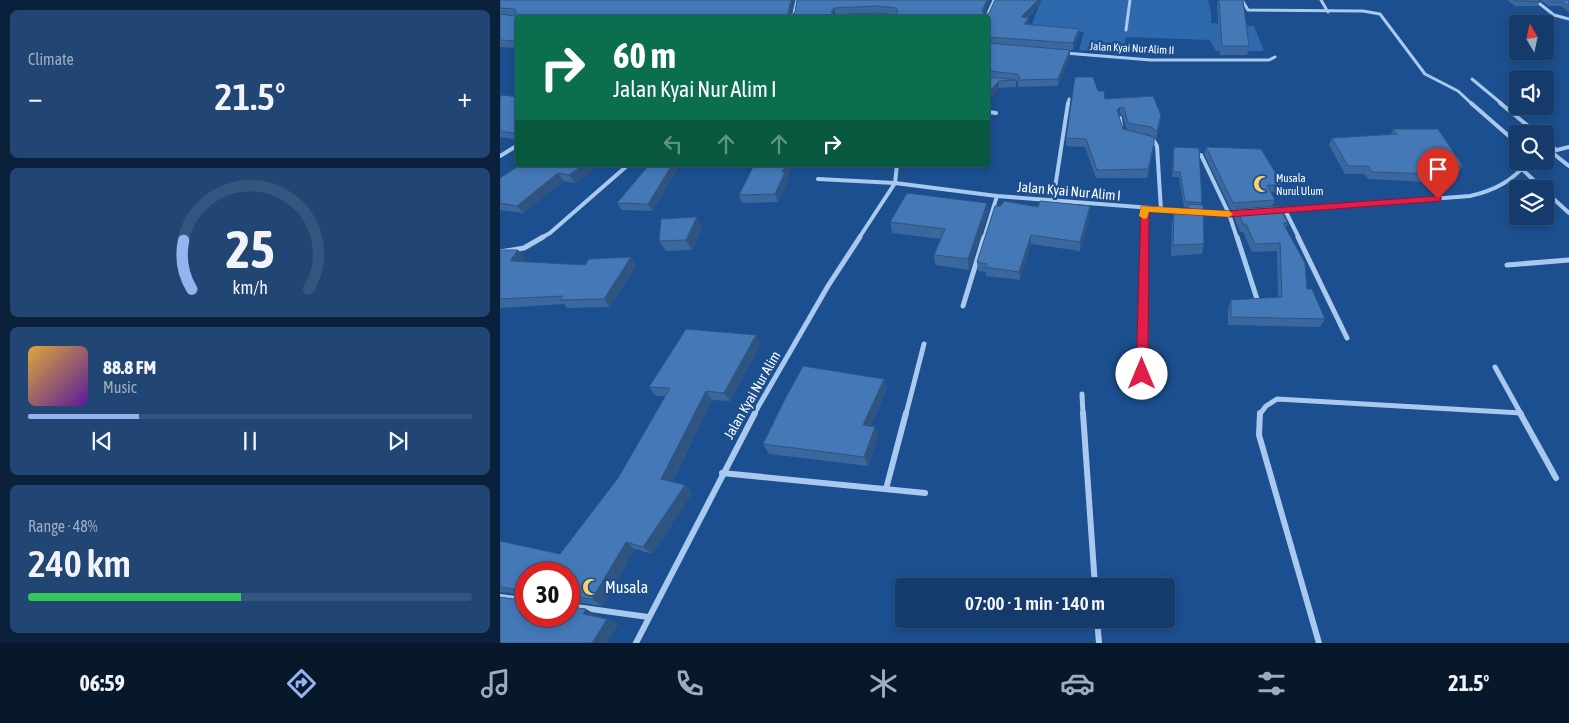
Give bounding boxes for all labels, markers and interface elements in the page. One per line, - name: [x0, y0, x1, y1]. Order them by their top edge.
- north arrow: [1509, 15, 1554, 60]
- map controls: [1509, 15, 1554, 225]
- icon: right: [530, 35, 595, 100]
- text: 60 m: [613, 35, 676, 75]
- street label: Jalan Kyai Nur Alim II: [1089, 40, 1175, 56]
- text: Climate: [28, 50, 74, 68]
- button: sound: [1509, 70, 1554, 115]
- text: 21.5°: [215, 75, 285, 118]
- text: Jalan Kyai Nur Alim I: [613, 76, 777, 102]
- text: −: [28, 81, 43, 113]
- text: +: [457, 81, 472, 113]
- button: search: [1509, 125, 1554, 170]
- icon: left: [659, 130, 687, 158]
- icon: ahead: [712, 130, 740, 158]
- icon: ahead: [765, 130, 793, 158]
- icon: right: [818, 130, 846, 158]
- pin: [1417, 148, 1459, 199]
- icon: arrive: [1424, 155, 1452, 183]
- place label: Musala Nurul Ulum: [1276, 172, 1324, 197]
- mosque icon: Musala Nurul Ulum: [1252, 174, 1272, 194]
- street label: Jalan Kyai Nur Alim I: [1016, 178, 1122, 204]
- button: layers: [1509, 180, 1554, 225]
- text: 25: [226, 219, 274, 279]
- text: km/h: [232, 277, 268, 298]
- position arrow: [1115, 347, 1167, 399]
- street label: Jalan Kyai Nur Alim: [720, 348, 784, 442]
- text: 88.8 FM: [103, 356, 156, 378]
- text: Music: [103, 378, 137, 396]
- icon: previous: [88, 427, 116, 455]
- icon: pause: [236, 427, 264, 455]
- icon: next: [384, 427, 412, 455]
- text: Range · 48%: [28, 517, 98, 535]
- text: 240 km: [28, 542, 131, 585]
- speed limit sign: 30: [515, 562, 580, 627]
- mosque icon: Musala: [581, 577, 601, 597]
- place label: Musala: [605, 578, 648, 596]
- text: 07:00 · 1 min · 140 m: [965, 592, 1105, 614]
- icon: directions: [284, 666, 319, 701]
- icon: music: [478, 666, 513, 701]
- icon: phone: [672, 666, 707, 701]
- icon: climate: [866, 666, 901, 701]
- icon: car: [1060, 666, 1095, 701]
- icon: filters: [1254, 666, 1289, 701]
- text: 06:59: [80, 670, 125, 696]
- text: 21.5°: [1448, 670, 1489, 696]

